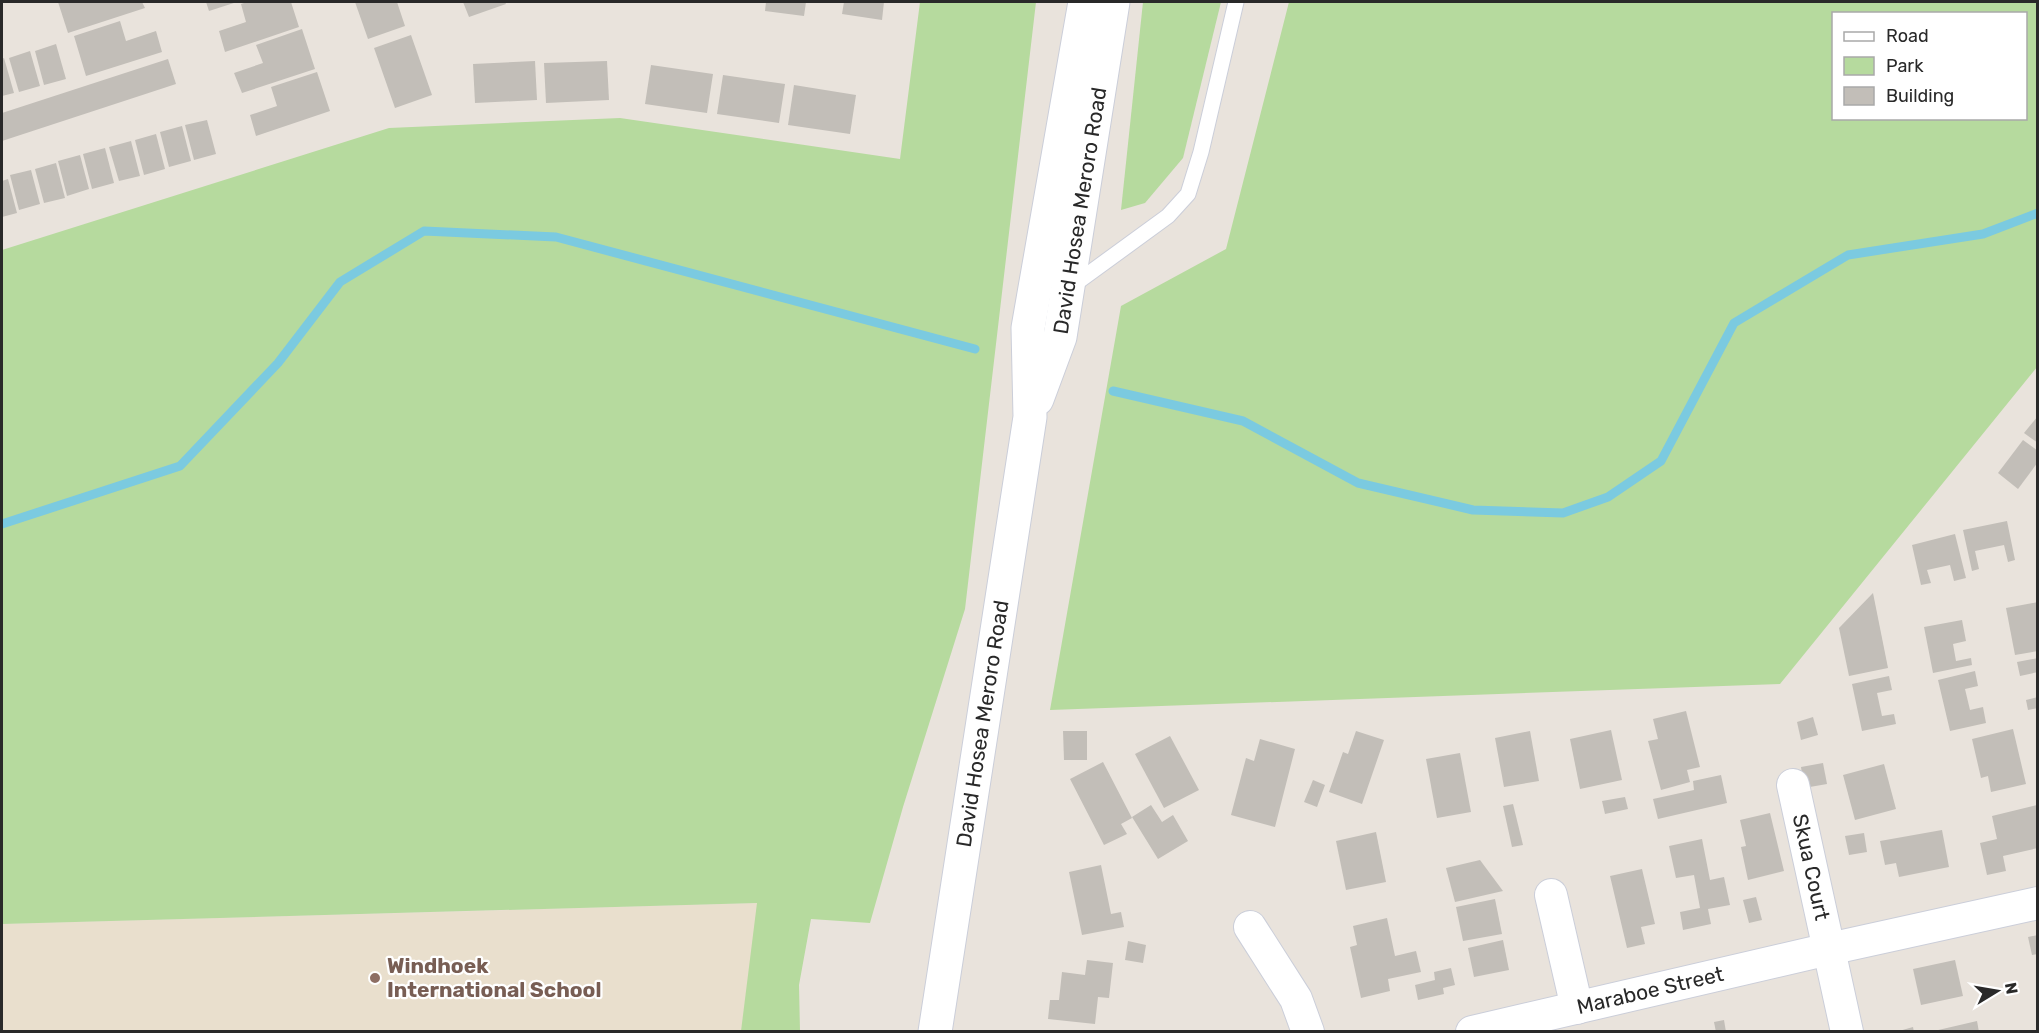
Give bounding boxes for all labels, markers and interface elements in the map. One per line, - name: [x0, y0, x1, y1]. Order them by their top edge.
- legend: [1832, 12, 2027, 120]
- text: Road: [1886, 25, 1929, 47]
- text: Park: [1886, 55, 1924, 77]
- street label: David Hosea Meroro Road: [1048, 85, 1111, 336]
- text: Building: [1886, 85, 1954, 107]
- street label: David Hosea Meroro Road: [951, 598, 1014, 849]
- street label: Skua Court: [1788, 811, 1835, 922]
- place label: Windhoek International School: [387, 953, 601, 1002]
- street label: Maraboe Street: [1574, 961, 1726, 1019]
- north arrow: [1967, 961, 2027, 1021]
- marker: Windhoek International School: [368, 971, 382, 985]
- text: N: [2001, 981, 2022, 996]

